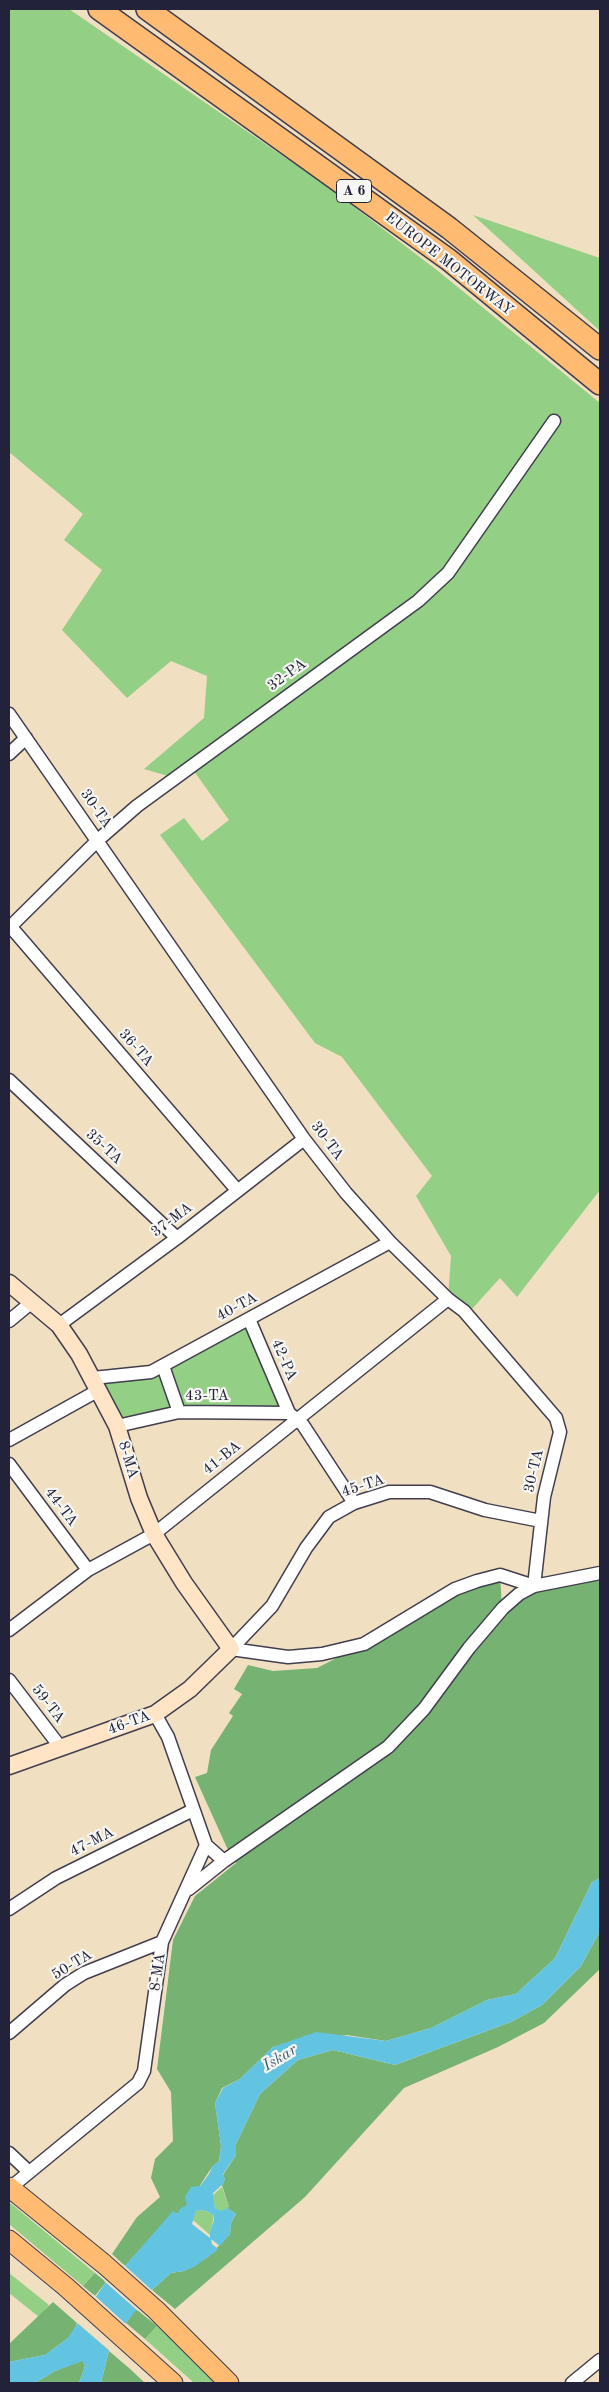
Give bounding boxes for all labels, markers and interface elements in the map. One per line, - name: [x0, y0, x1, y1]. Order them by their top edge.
- road number: A 6: [336, 180, 372, 202]
- street label: EUROPE MOTORWAY: [381, 208, 517, 320]
- street label: 32-РА: [264, 655, 310, 695]
- street label: 30-ТА: [76, 786, 116, 832]
- street label: 36-ТА: [115, 1026, 157, 1070]
- street label: 30-ТА: [307, 1118, 347, 1164]
- street label: 35-ТА: [82, 1125, 126, 1169]
- street label: 37-МА: [148, 1199, 196, 1241]
- street label: 40-ТА: [213, 1289, 261, 1325]
- street label: 42-РА: [267, 1336, 301, 1384]
- street label: 43-ТА: [185, 1387, 229, 1405]
- street label: 41-ВА: [199, 1437, 245, 1479]
- street label: 8-МА: [114, 1439, 142, 1481]
- street label: 30-ТА: [520, 1448, 548, 1494]
- street label: 45-ТА: [339, 1471, 387, 1501]
- street label: 44-ТА: [41, 1484, 81, 1530]
- street label: 59-ТА: [27, 1681, 69, 1727]
- street label: 46-ТА: [105, 1707, 153, 1739]
- street label: 47-МА: [67, 1823, 117, 1861]
- street label: 50-ТА: [49, 1946, 95, 1984]
- street label: 8-МА: [146, 1952, 170, 1992]
- water label: Iskar: [259, 2040, 301, 2076]

